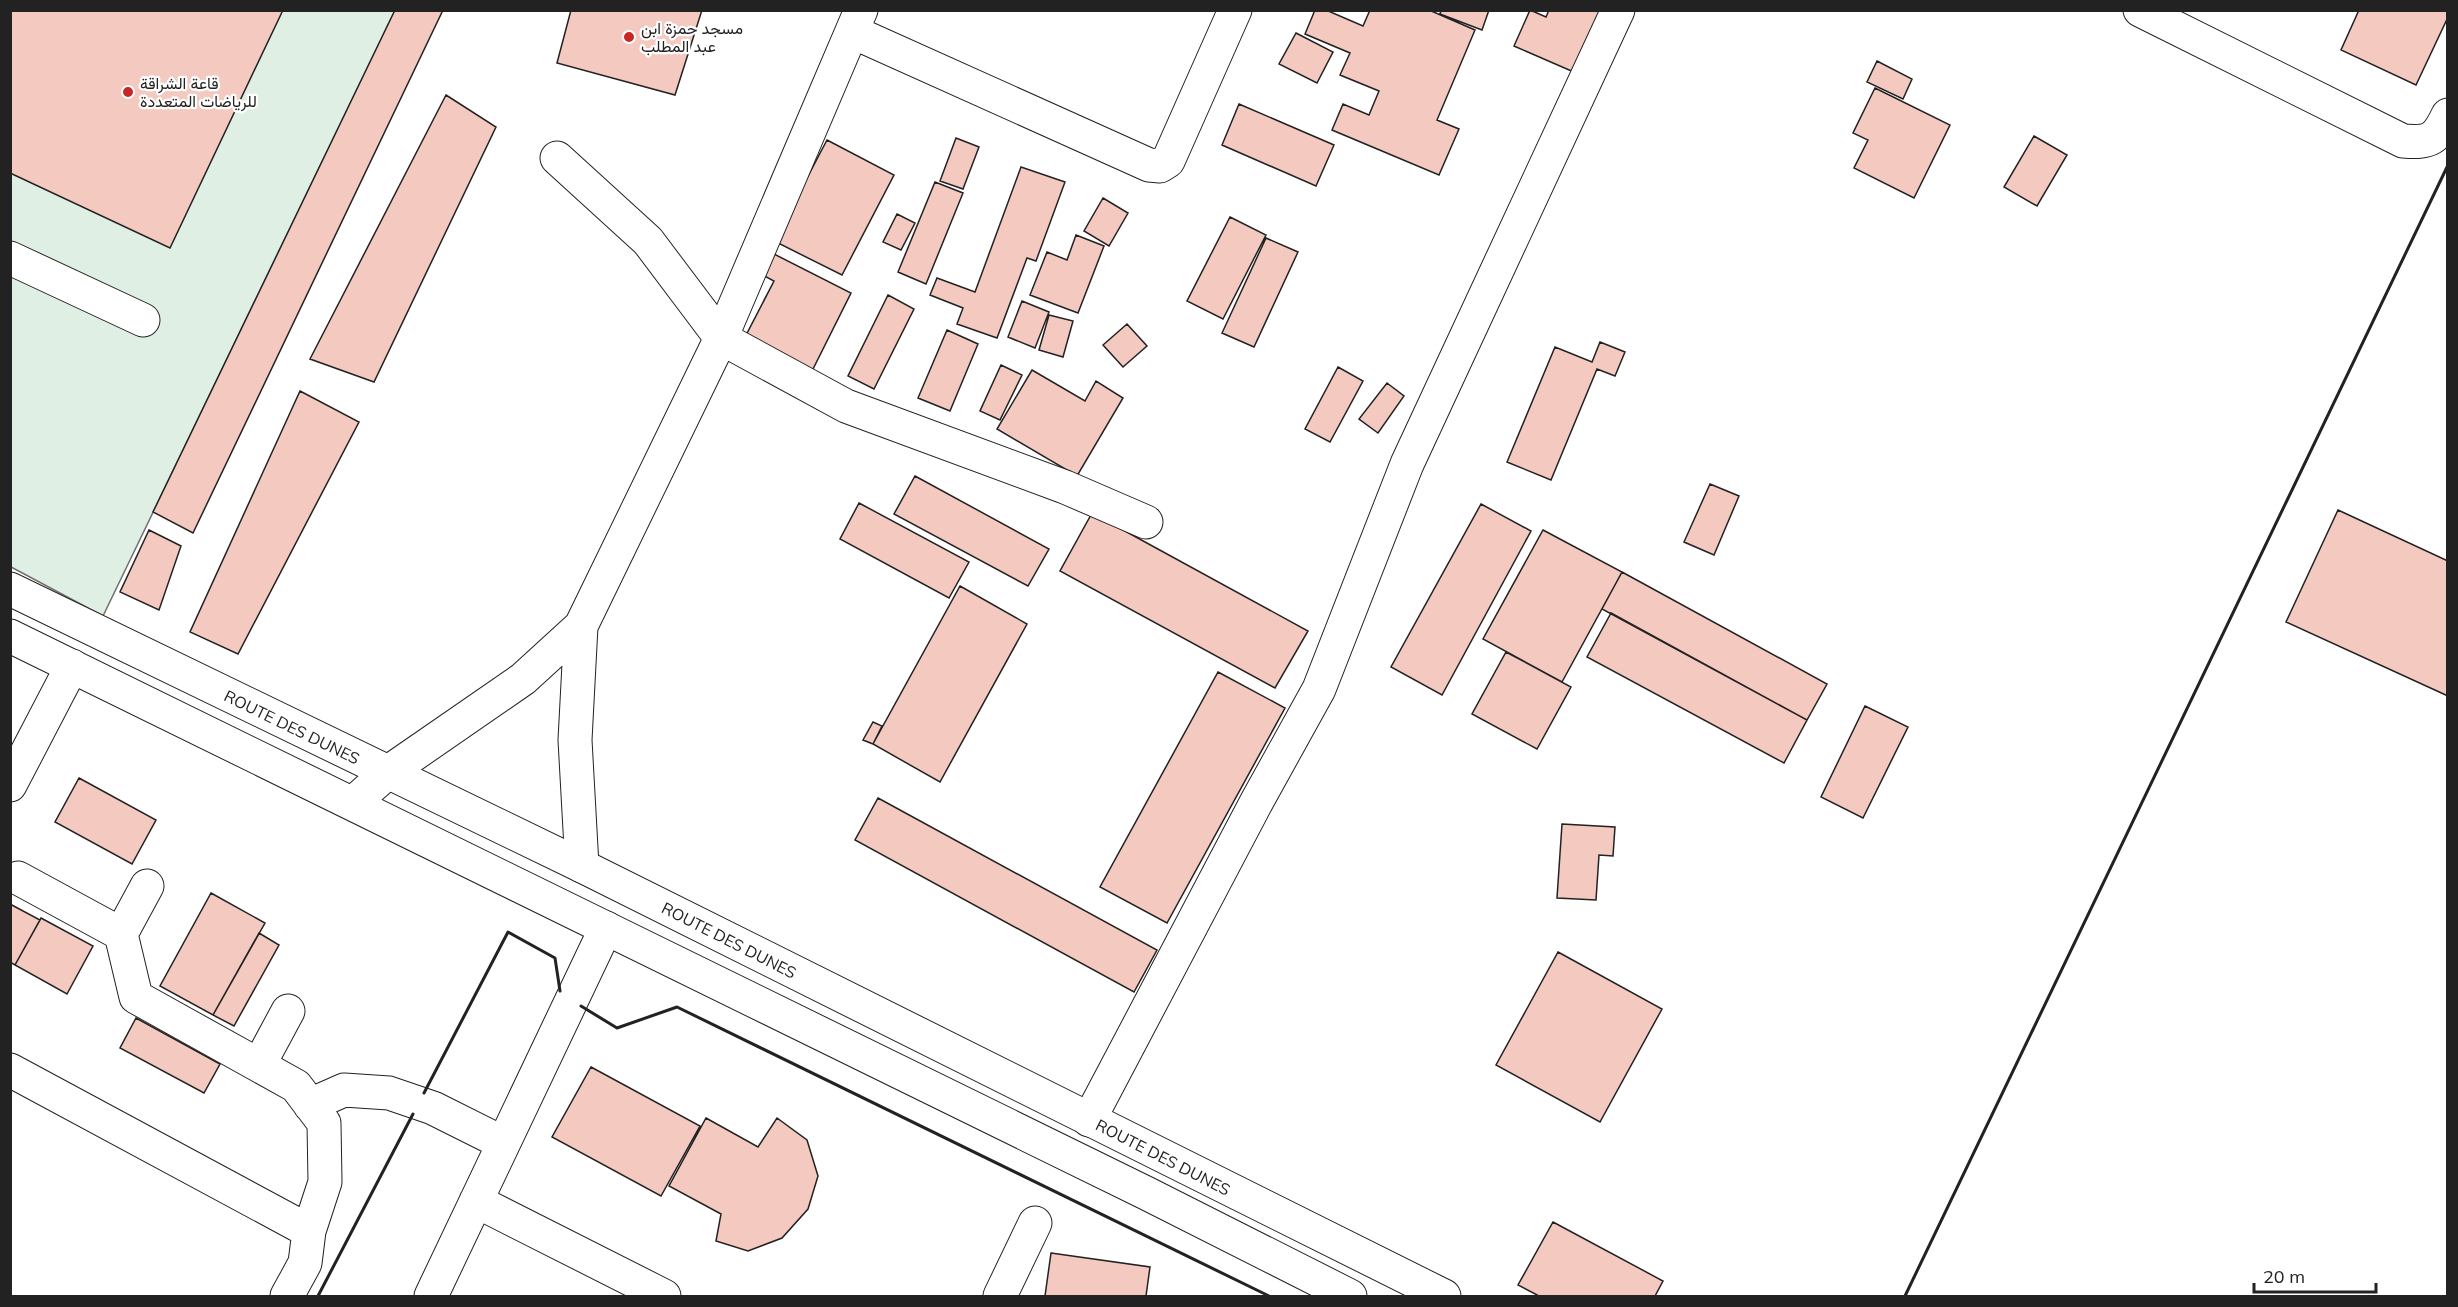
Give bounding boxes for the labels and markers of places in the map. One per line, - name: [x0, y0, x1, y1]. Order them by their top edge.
- place label: مسجد حمزة ابن عبد المطلب: [641, 18, 743, 56]
- marker: مسجد حمزة ابن عبد المطلب: [622, 30, 636, 44]
- place label: قاعة الشراقة للرياضات المتعددة: [140, 73, 257, 112]
- marker: قاعة الشراقة للرياضات المتعددة: [121, 85, 135, 99]

